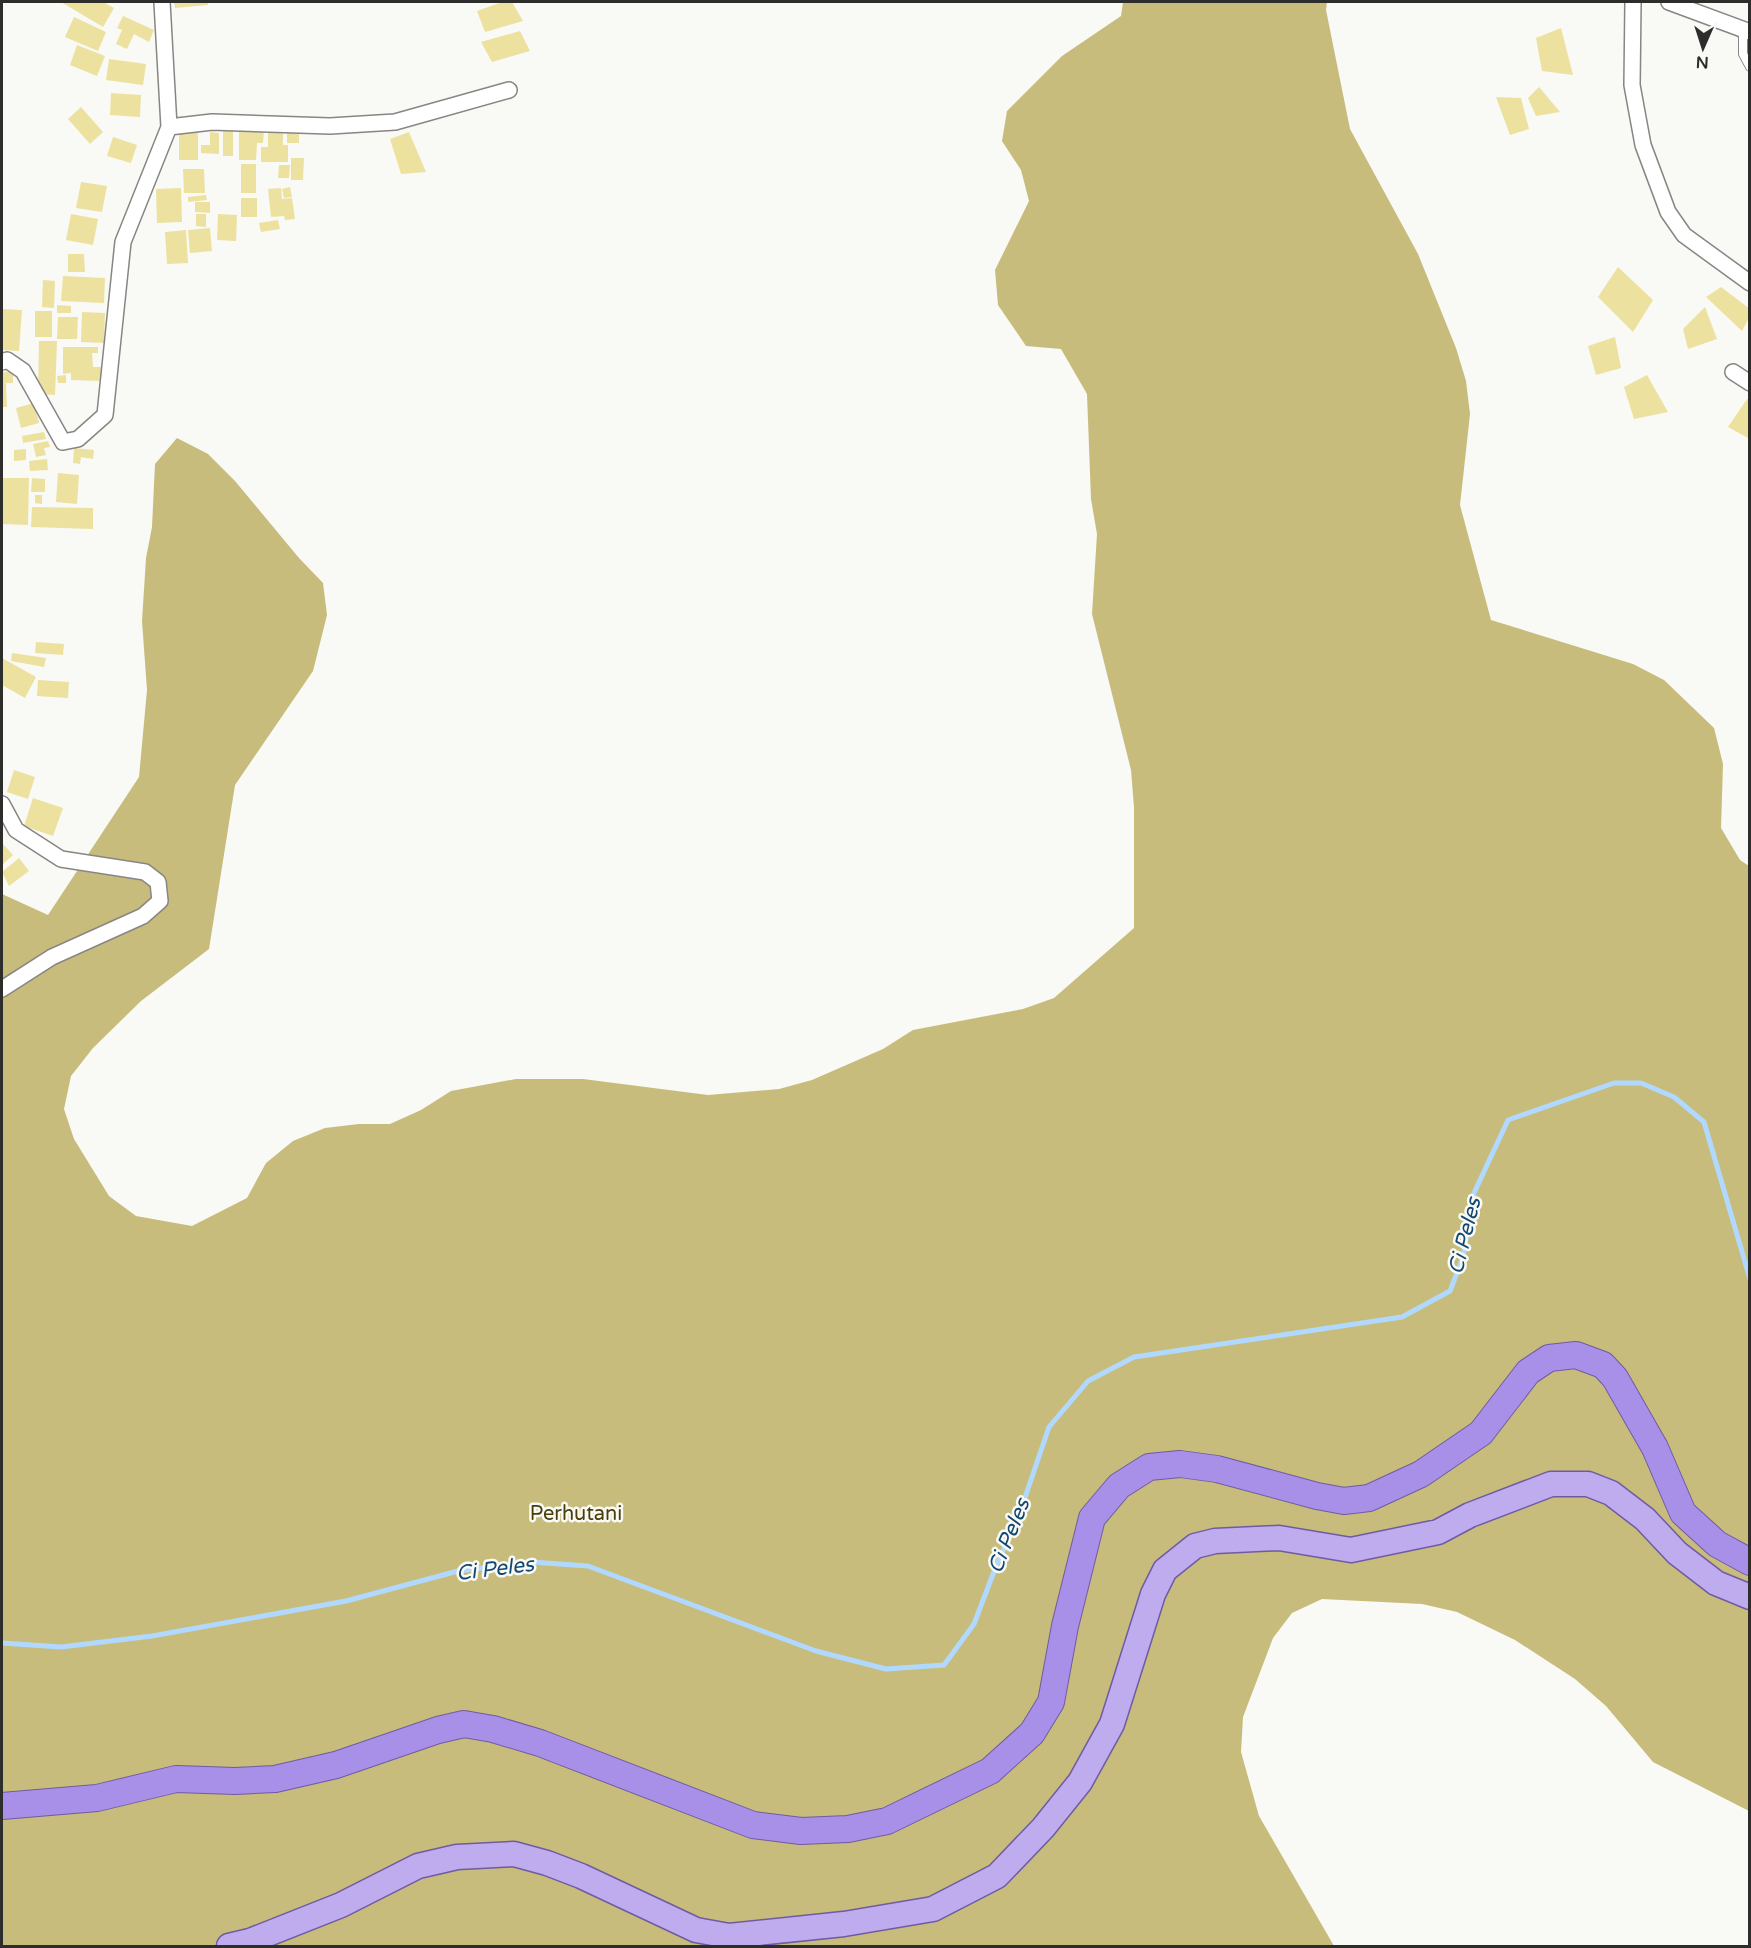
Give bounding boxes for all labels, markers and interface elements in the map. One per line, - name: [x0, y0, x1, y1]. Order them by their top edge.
- north arrow: [1673, 18, 1733, 78]
- text: N: [1695, 52, 1709, 72]
- water label: Ci Peles: [1443, 1193, 1487, 1277]
- water label: Ci Peles: [983, 1493, 1036, 1577]
- park label: Perhutani: [530, 1502, 622, 1526]
- water label: Ci Peles: [455, 1552, 537, 1586]

